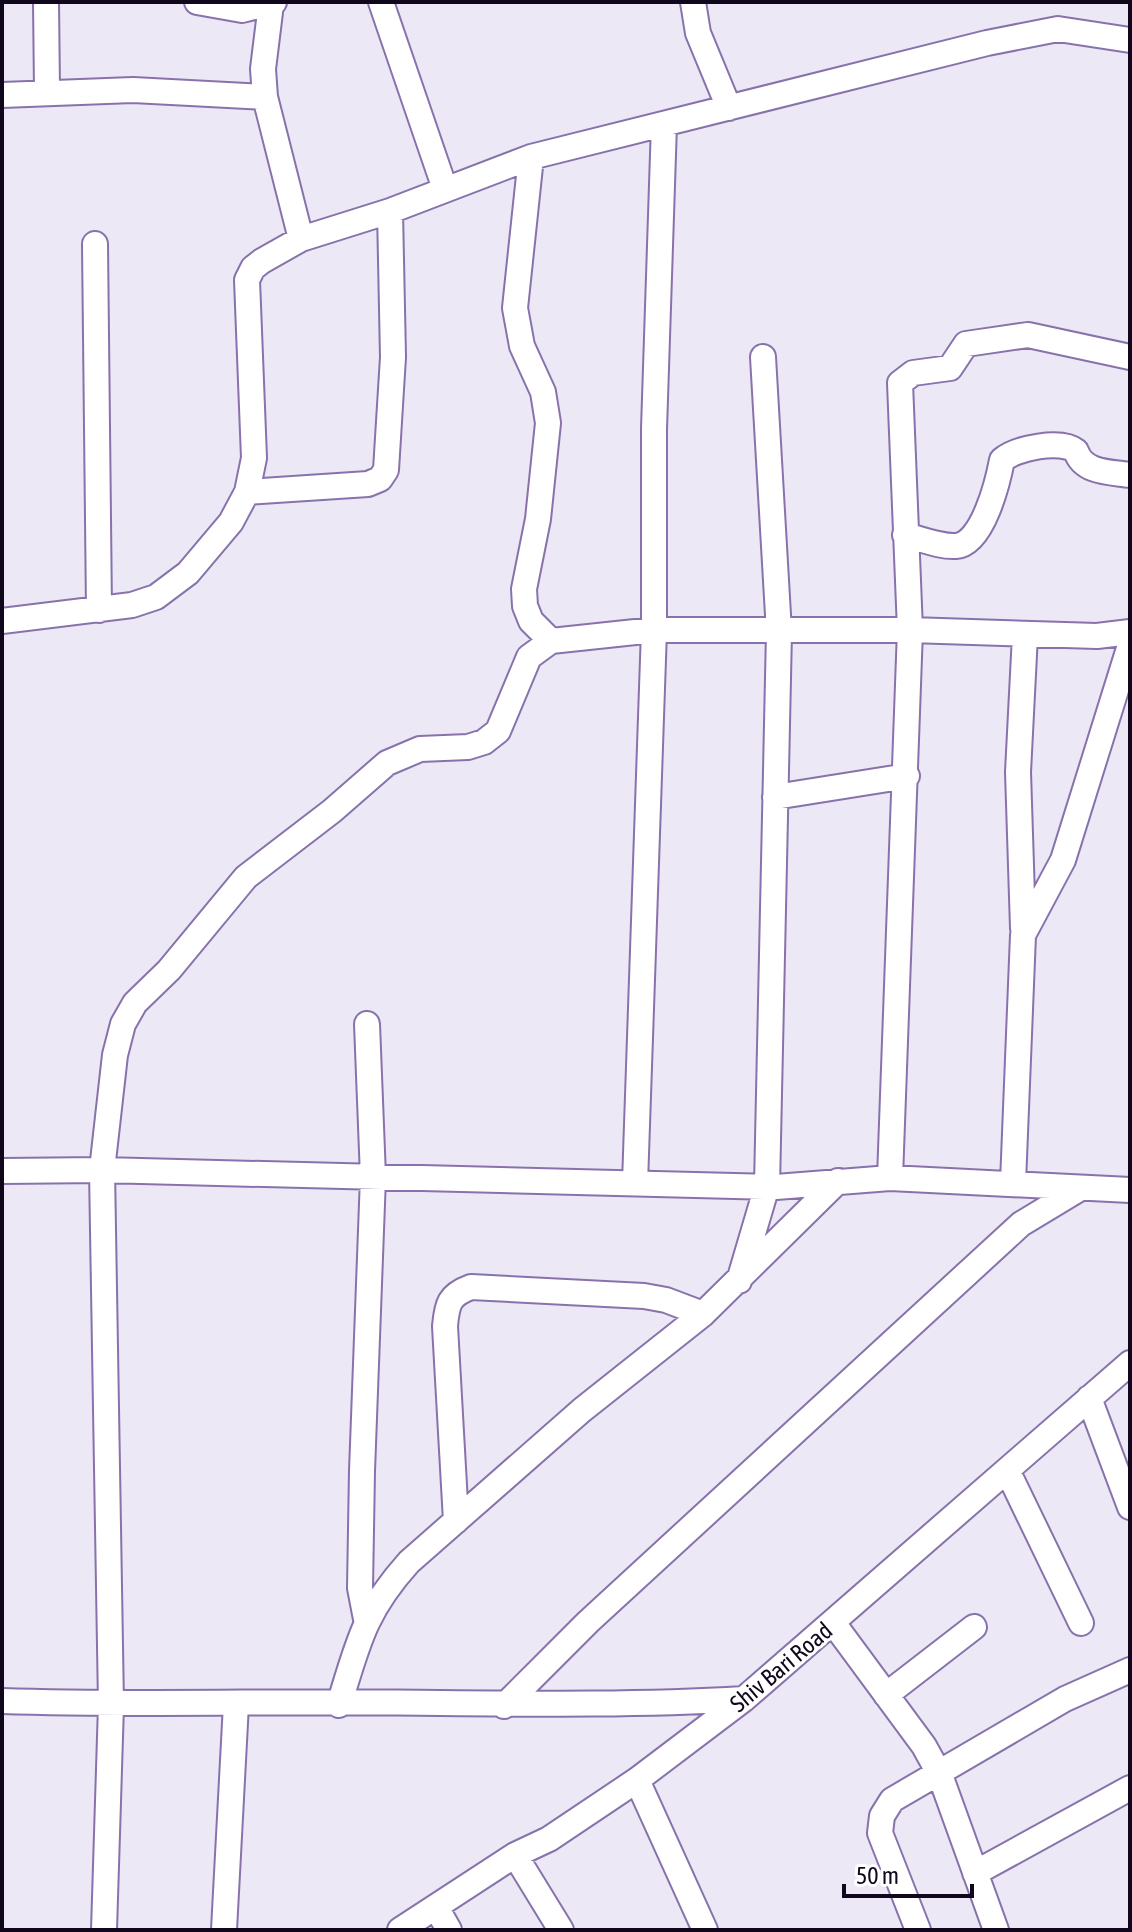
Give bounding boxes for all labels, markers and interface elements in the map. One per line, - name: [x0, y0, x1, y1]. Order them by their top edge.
- street label: Shiv Bari Road: [725, 1617, 837, 1717]
- scale bar: [844, 1848, 972, 1898]
- text: 50 m: [856, 1862, 899, 1889]

